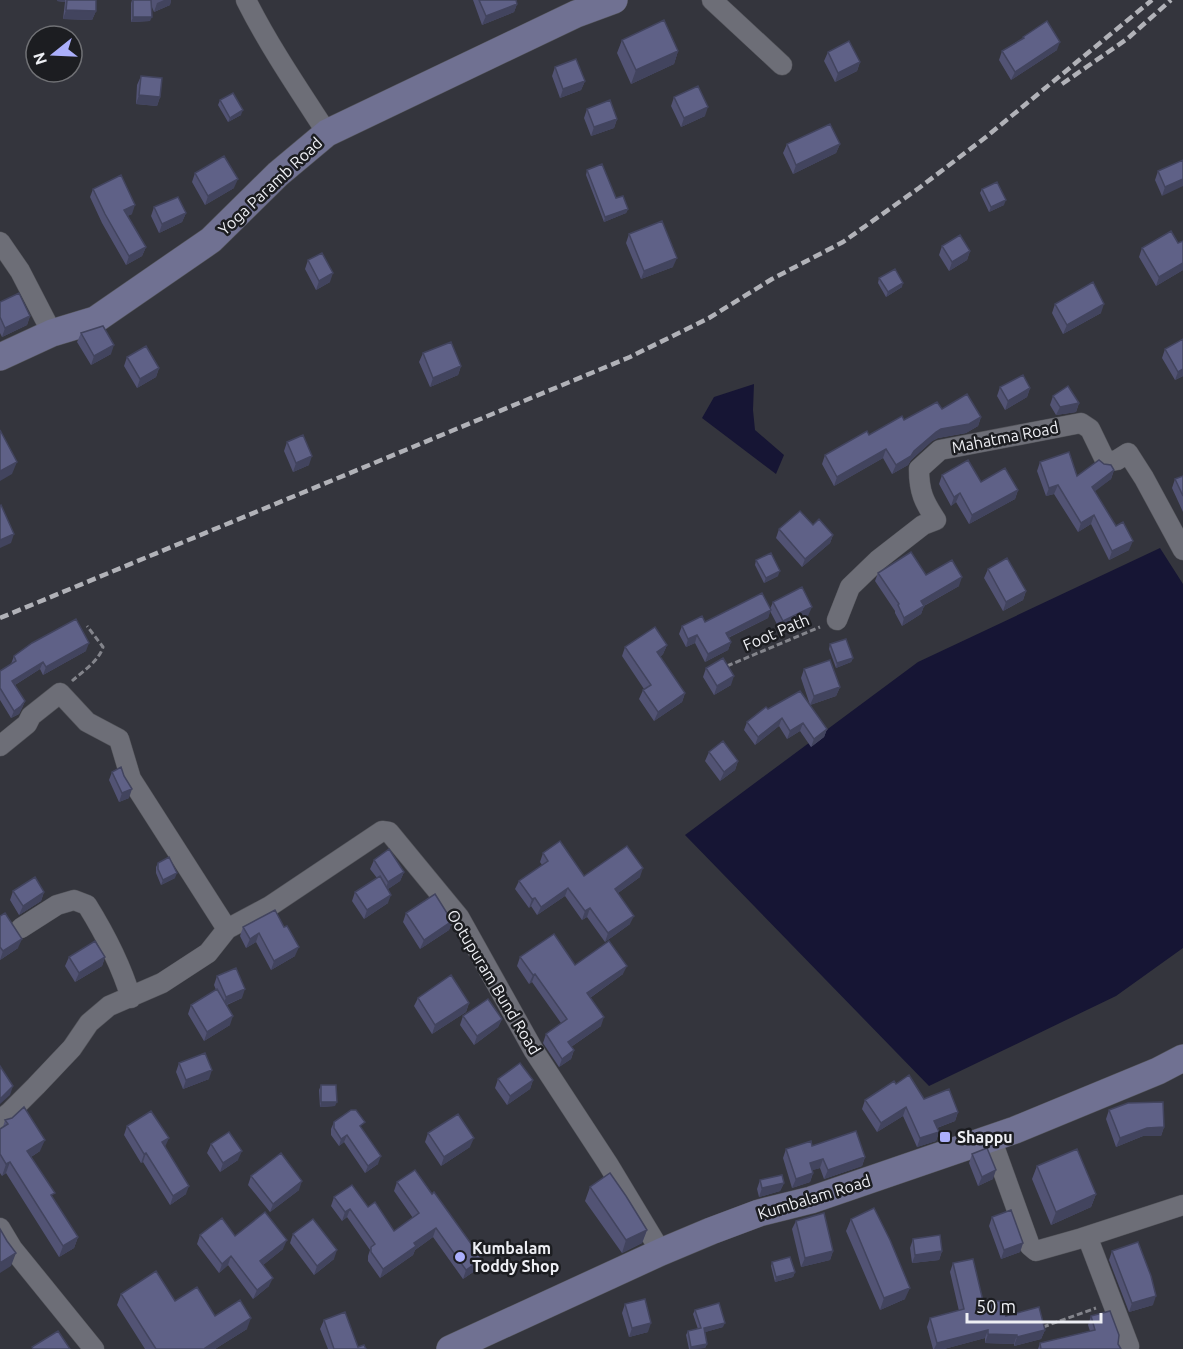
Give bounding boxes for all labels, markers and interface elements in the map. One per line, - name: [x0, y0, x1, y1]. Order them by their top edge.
- north arrow: [24, 24, 84, 84]
- text: N: [29, 50, 50, 67]
- street label: Yoga Paramb Road: [215, 134, 325, 238]
- street label: Mahatma Road: [950, 418, 1060, 456]
- street label: Foot Path: [740, 610, 812, 654]
- street label: Ootupuram Bund Road: [444, 906, 544, 1058]
- place label: Shappu: [957, 1128, 1013, 1146]
- marker: Shappu: [938, 1130, 952, 1144]
- street label: Kumbalam Road: [755, 1171, 873, 1223]
- place label: Kumbalam Toddy Shop: [472, 1239, 559, 1275]
- marker: Kumbalam Toddy Shop: [453, 1250, 467, 1264]
- scale bar: [967, 1286, 1100, 1324]
- text: 50 m: [976, 1296, 1016, 1316]

